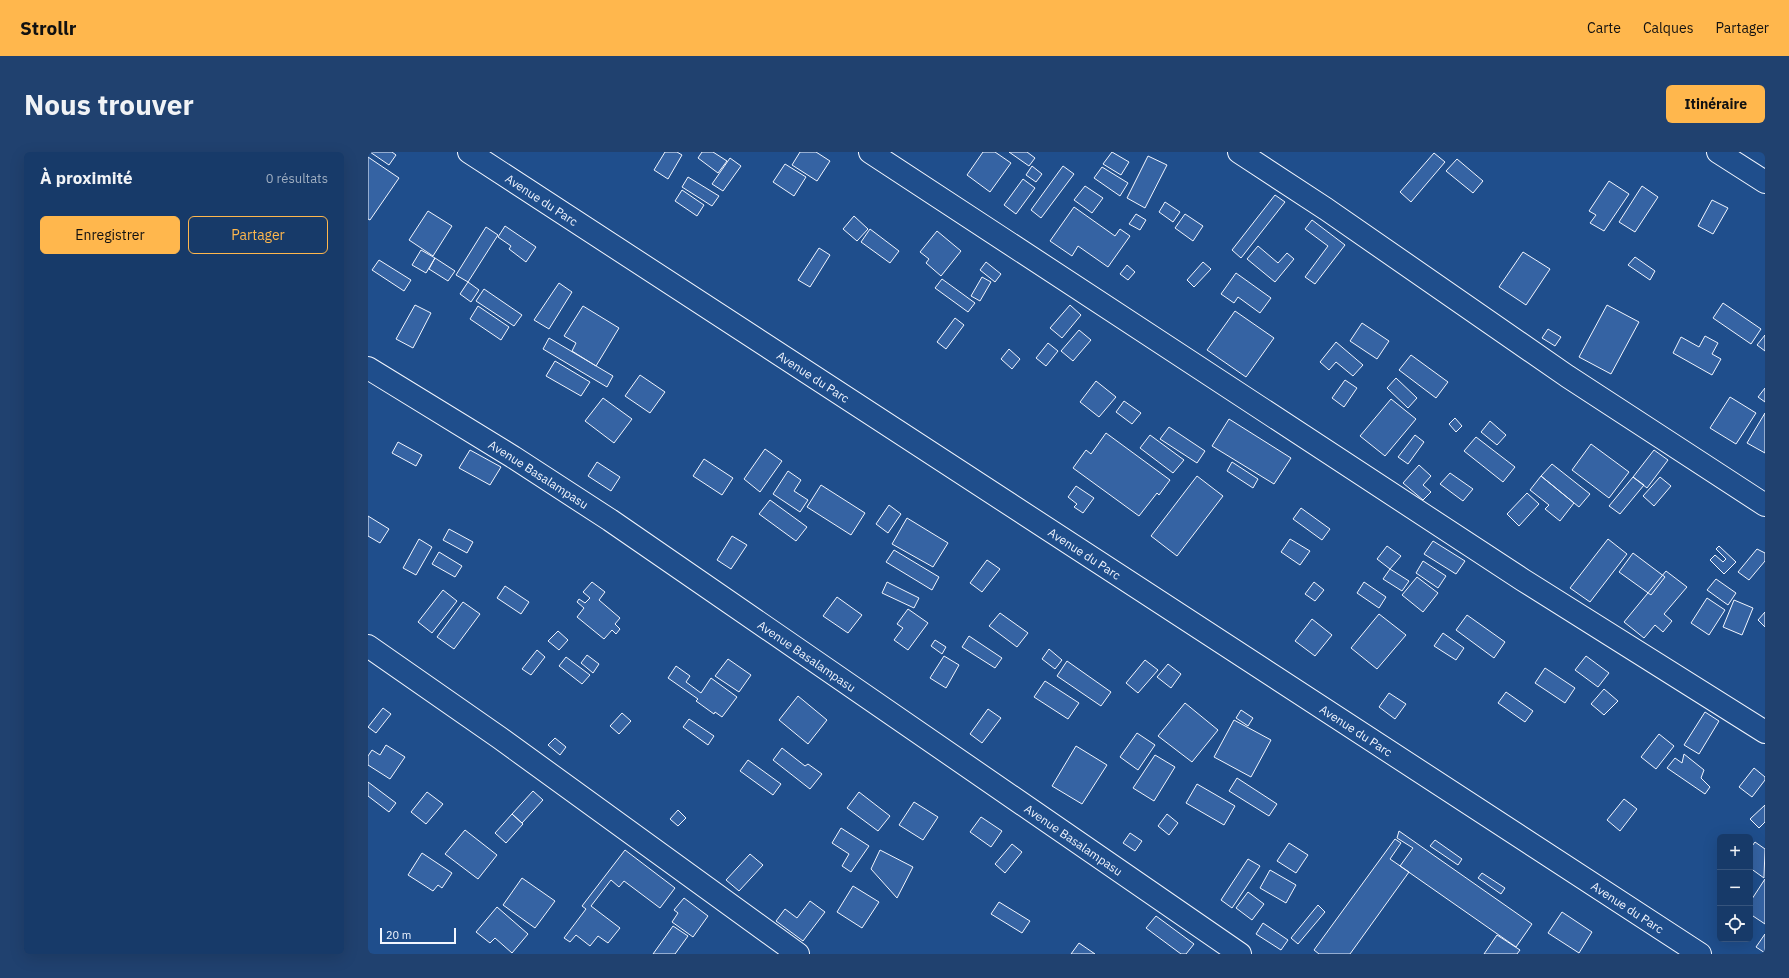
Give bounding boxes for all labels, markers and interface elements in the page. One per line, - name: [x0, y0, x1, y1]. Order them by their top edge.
- text: Strollr: [20, 16, 76, 40]
- text: Carte: [1587, 19, 1621, 37]
- text: Calques: [1643, 19, 1693, 37]
- text: Partager: [1715, 19, 1769, 37]
- button: Itinéraire: [1666, 85, 1765, 123]
- text: Nous trouver: [24, 86, 194, 123]
- text: À proximité: [40, 167, 133, 189]
- text: 0 résultats: [266, 170, 328, 187]
- street label: Avenue du Parc: [503, 170, 581, 229]
- button: Enregistrer: [40, 216, 180, 254]
- button: Partager: [188, 216, 328, 254]
- street label: Avenue du Parc: [774, 347, 852, 405]
- street label: Avenue Basalampasu: [486, 436, 592, 512]
- street label: Avenue du Parc: [1046, 524, 1124, 582]
- street label: Avenue Basalampasu: [755, 617, 859, 695]
- street label: Avenue du Parc: [1317, 701, 1395, 759]
- street label: Avenue Basalampasu: [1022, 800, 1126, 879]
- map controls: [1717, 834, 1753, 942]
- button: +: [1717, 834, 1753, 870]
- button: −: [1717, 870, 1753, 906]
- street label: Avenue du Parc: [1589, 878, 1667, 936]
- button: locate: [1717, 906, 1753, 942]
- scale bar: [380, 926, 456, 945]
- text: 20 m: [386, 928, 411, 942]

